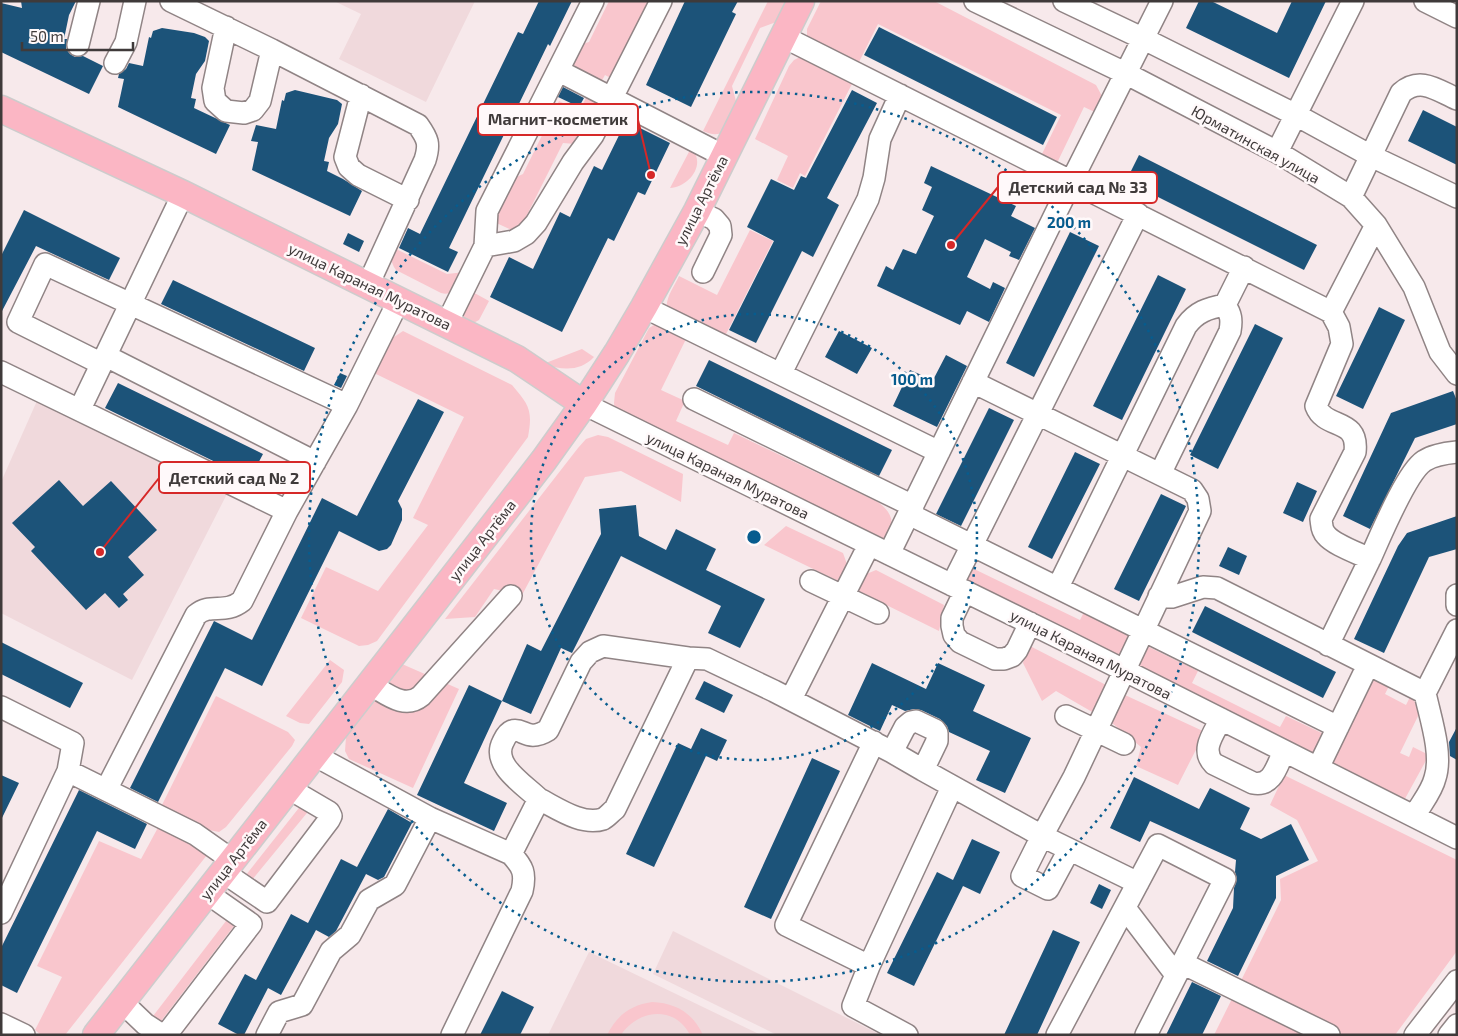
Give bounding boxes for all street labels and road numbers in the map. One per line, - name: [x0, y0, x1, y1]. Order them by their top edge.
- street label: Юрматинская улица: [1188, 101, 1323, 188]
- street label: улица Артёма: [671, 152, 732, 248]
- street label: улица Караная Муратова: [285, 239, 454, 334]
- street label: улица Караная Муратова: [643, 428, 812, 523]
- street label: улица Артёма: [445, 496, 520, 585]
- street label: улица Караная Муратова: [1007, 605, 1175, 703]
- street label: улица Артёма: [196, 815, 271, 904]

